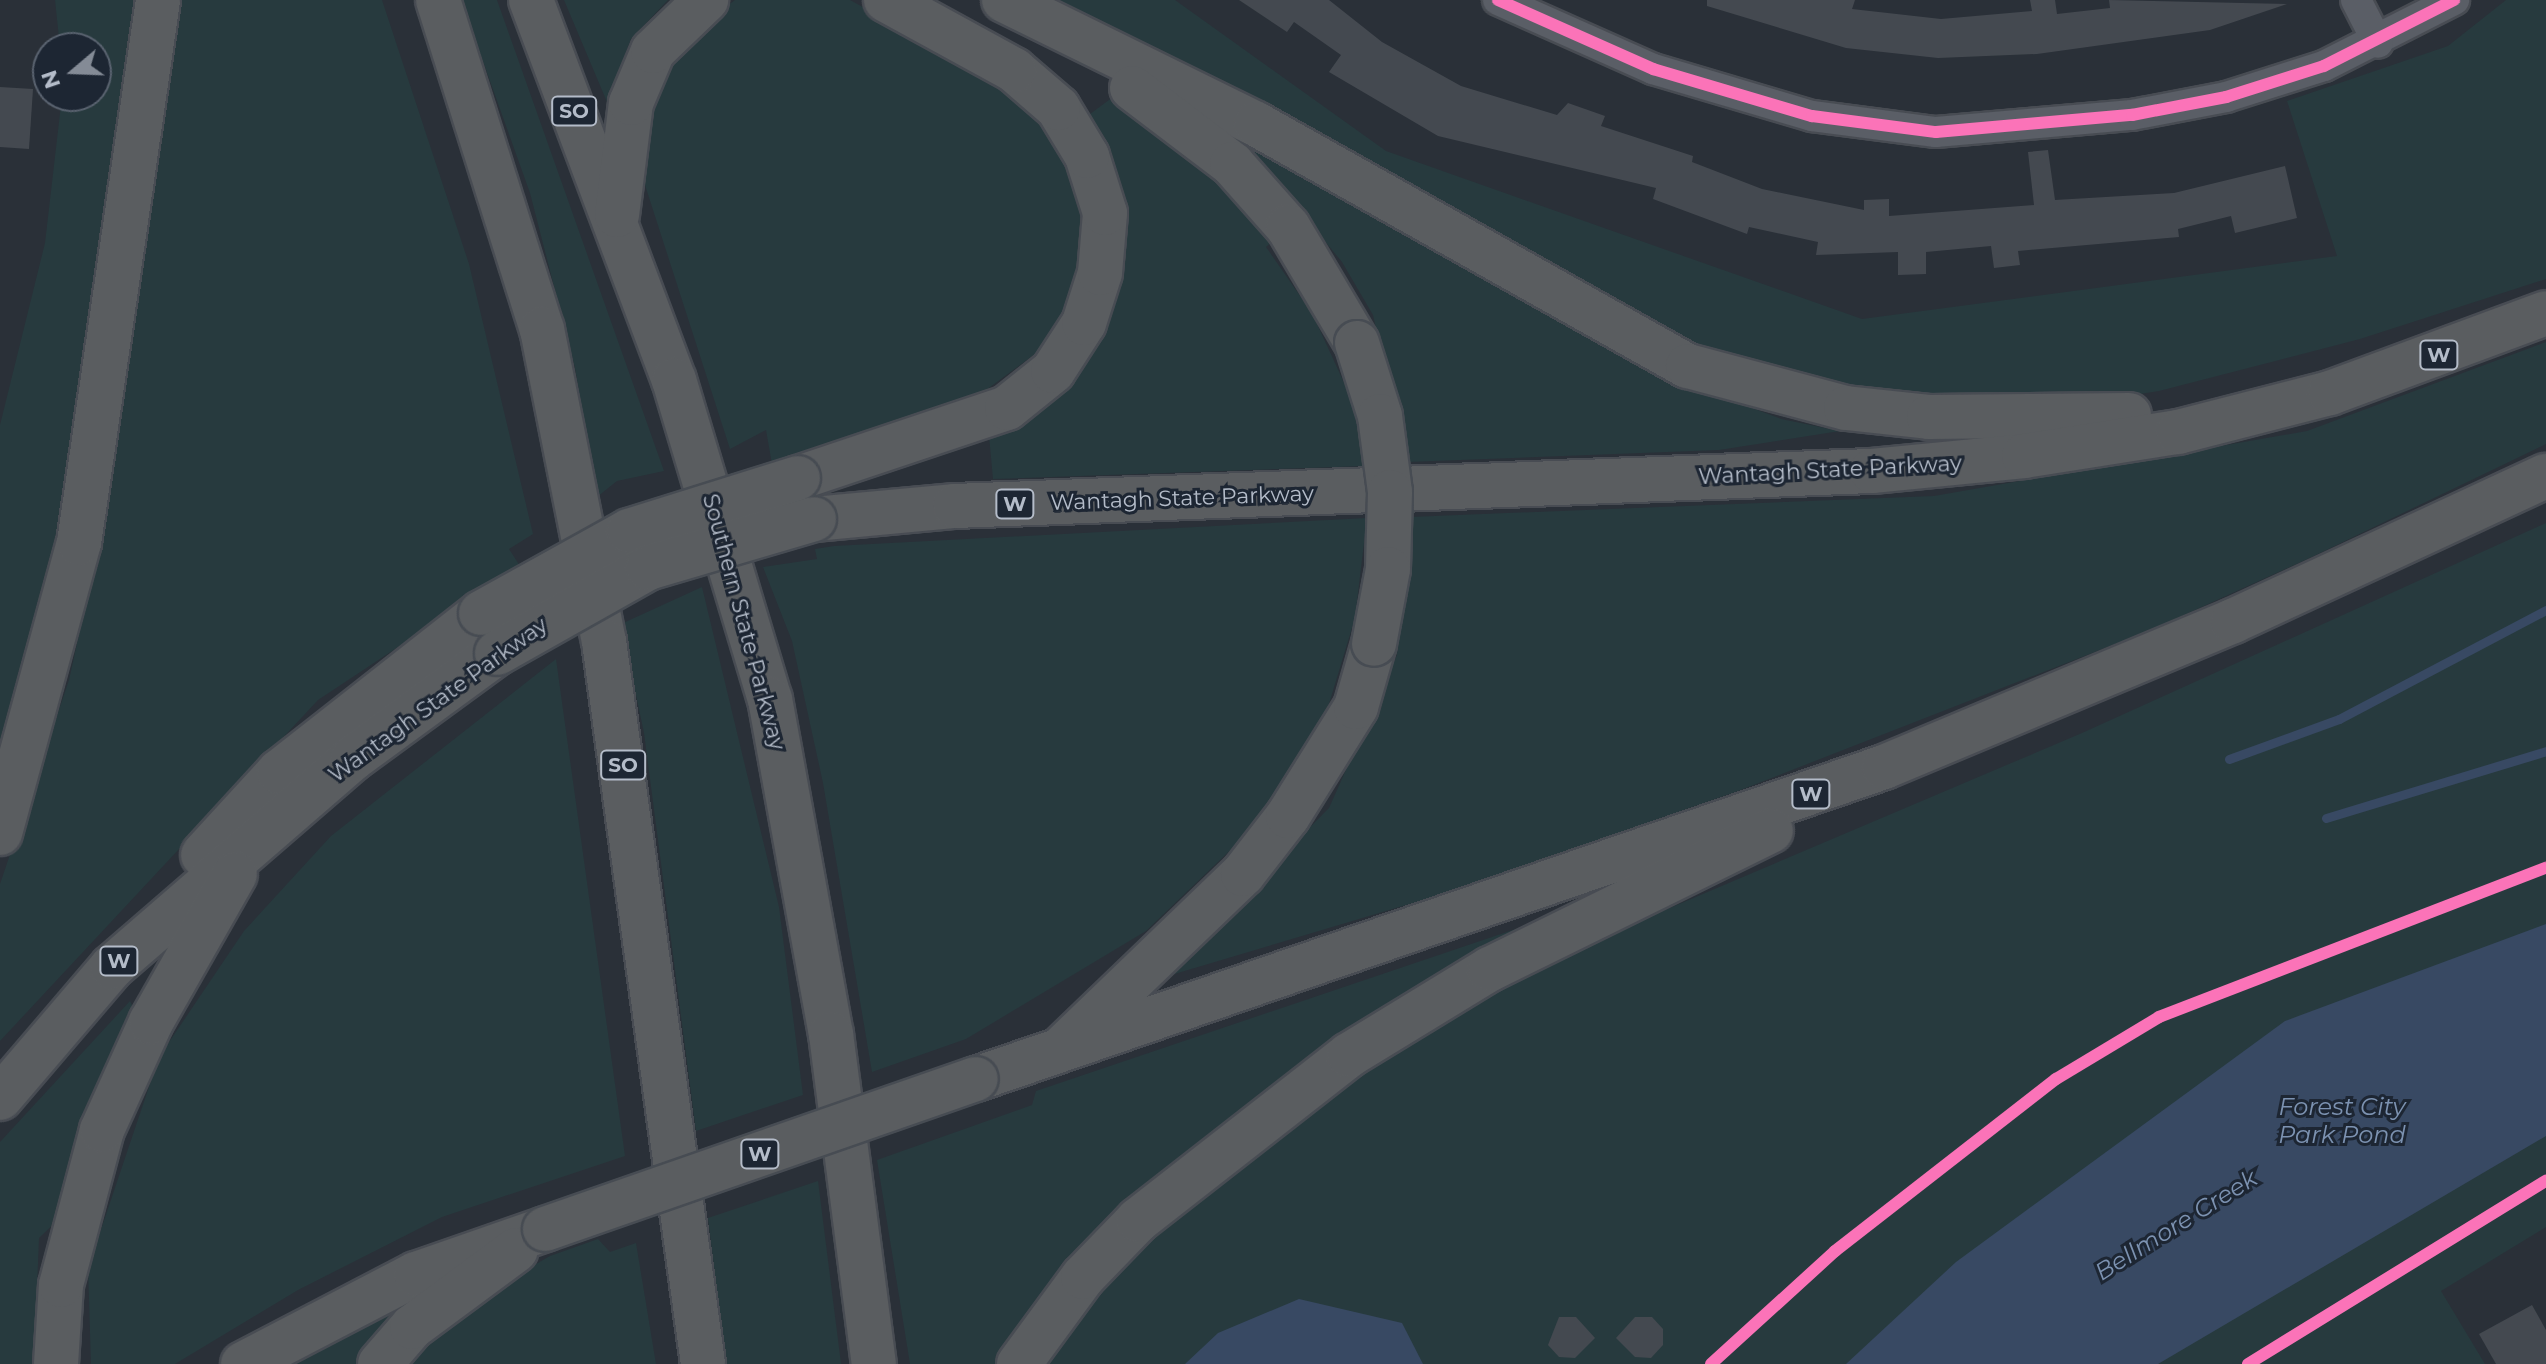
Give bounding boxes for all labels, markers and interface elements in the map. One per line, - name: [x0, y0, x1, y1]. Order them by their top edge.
- north arrow: [32, 32, 112, 112]
- text: N: [35, 67, 66, 92]
- road number: SO: [550, 95, 598, 127]
- road number: W: [2419, 339, 2459, 371]
- street label: Wantagh State Parkway: [1698, 450, 1962, 490]
- street label: Wantagh State Parkway: [1050, 480, 1314, 516]
- road number: W: [995, 488, 1035, 520]
- street label: Southern State Parkway: [697, 491, 791, 753]
- street label: Wantagh State Parkway: [324, 612, 552, 788]
- road number: SO: [599, 749, 647, 781]
- road number: W: [1791, 778, 1831, 810]
- road number: W: [99, 945, 139, 977]
- water label: Forest City Park Pond: [2278, 1093, 2406, 1149]
- road number: W: [740, 1138, 780, 1170]
- water label: Bellmore Creek: [2090, 1164, 2262, 1286]

